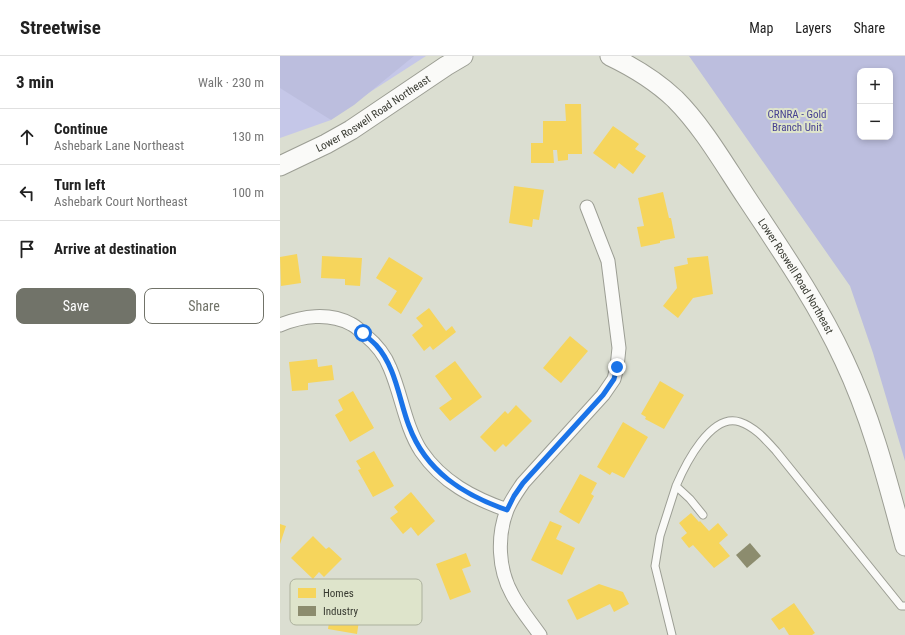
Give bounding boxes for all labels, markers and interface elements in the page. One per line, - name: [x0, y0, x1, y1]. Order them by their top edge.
- text: Streetwise: [20, 16, 101, 39]
- text: Map: [749, 20, 773, 36]
- text: Layers: [795, 20, 832, 36]
- text: Share: [854, 20, 885, 36]
- map controls: [857, 68, 893, 140]
- button: +: [857, 68, 893, 104]
- text: 3 min: [16, 72, 54, 92]
- street label: Lower Roswell Road Northeast: [314, 72, 433, 154]
- text: Walk · 230 m: [198, 75, 264, 90]
- button: −: [857, 104, 893, 140]
- park label: CRNRA - Gold Branch Unit: [768, 108, 826, 134]
- text: Continue: [54, 120, 108, 138]
- icon: ahead: [16, 126, 38, 148]
- text: 130 m: [232, 129, 264, 144]
- text: Ashebark Lane Northeast: [54, 138, 184, 153]
- text: Turn left: [54, 176, 105, 194]
- icon: left: [16, 182, 38, 204]
- text: 100 m: [232, 185, 264, 200]
- text: Ashebark Court Northeast: [54, 194, 188, 209]
- street label: Lower Roswell Road Northeast: [755, 216, 836, 336]
- icon: arrive: [16, 238, 38, 260]
- text: Arrive at destination: [54, 240, 177, 258]
- button: Save: [16, 288, 136, 324]
- button: Share: [144, 288, 264, 324]
- route start: [354, 324, 372, 342]
- route end: [608, 358, 626, 376]
- legend: [290, 579, 422, 625]
- text: Homes: [323, 587, 354, 600]
- text: Industry: [323, 605, 359, 618]

